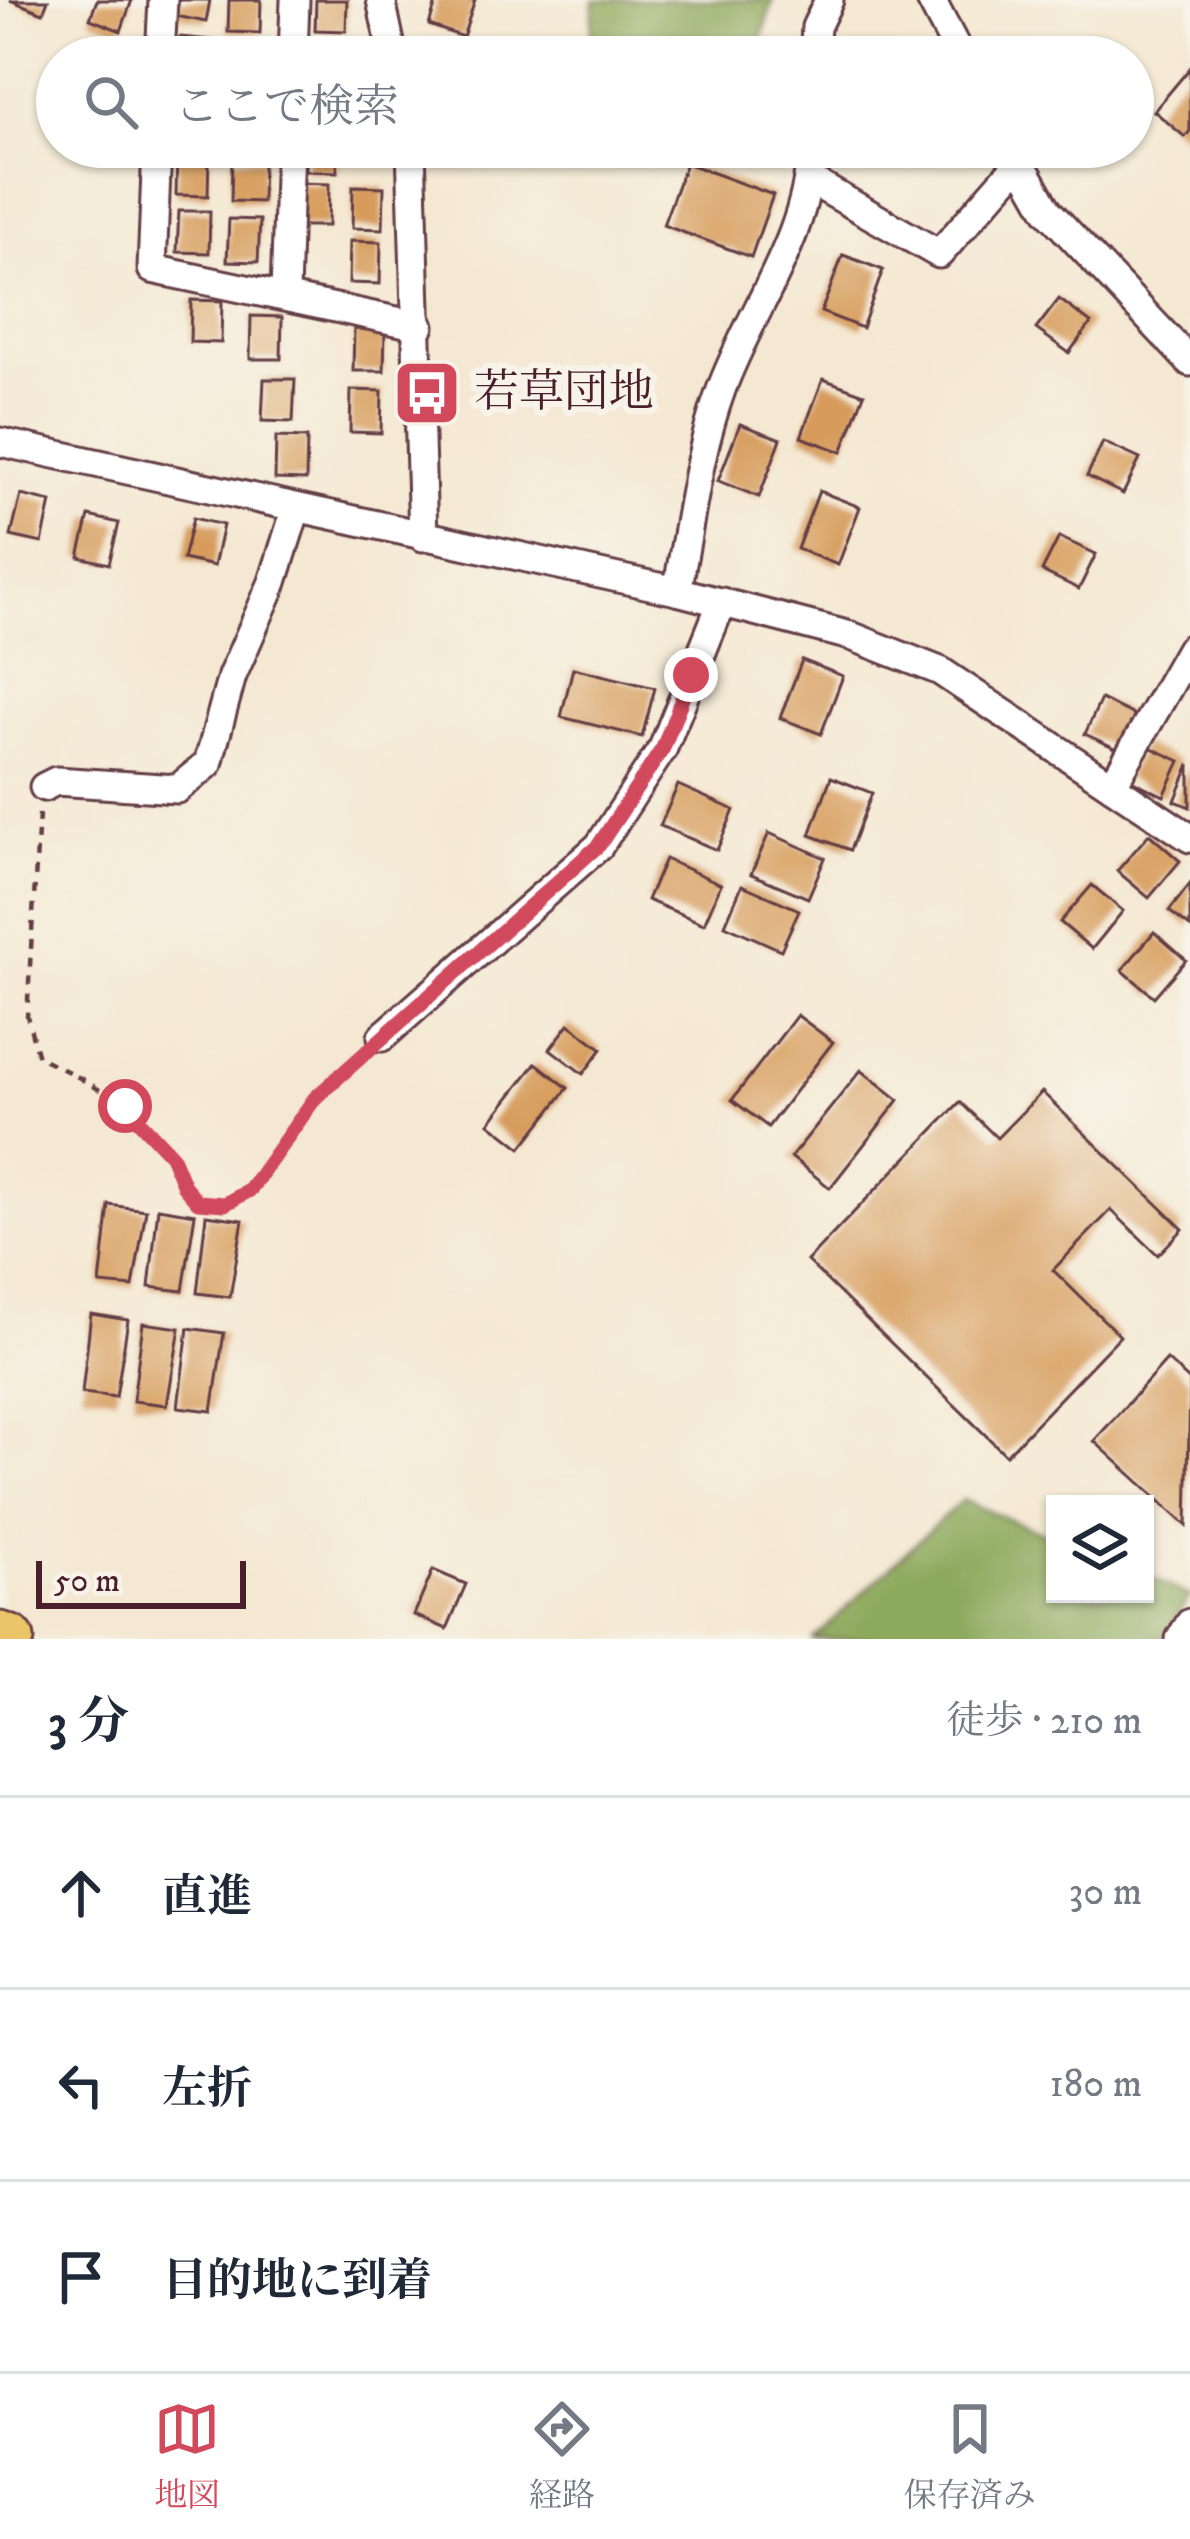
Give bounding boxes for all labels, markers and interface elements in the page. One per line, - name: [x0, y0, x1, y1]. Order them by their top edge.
- search box: [36, 36, 1154, 168]
- icon: search: [78, 69, 144, 135]
- text: ここで検索: [174, 80, 399, 136]
- bus stop icon: 若草団地: [392, 358, 462, 428]
- place label: 若草団地: [474, 365, 654, 421]
- route end: [664, 648, 718, 702]
- route start: [98, 1079, 152, 1133]
- map controls: [1046, 1495, 1154, 1603]
- button: layers: [1046, 1495, 1154, 1603]
- scale bar: [36, 1555, 246, 1608]
- text: 50 m: [54, 1561, 120, 1602]
- text: 3 分: [48, 1691, 129, 1755]
- text: 徒歩 · 210 m: [946, 1697, 1142, 1746]
- icon: ahead: [48, 1860, 114, 1926]
- text: 30 m: [1069, 1868, 1142, 1917]
- text: 直進: [162, 1870, 252, 1926]
- icon: left: [48, 2052, 114, 2118]
- text: 180 m: [1050, 2060, 1142, 2109]
- text: 左折: [162, 2062, 252, 2118]
- icon: arrive: [48, 2244, 114, 2310]
- text: 目的地に到着: [162, 2254, 432, 2310]
- tab: 地図: [154, 2396, 220, 2517]
- tab: 経路: [529, 2396, 595, 2517]
- tab: 保存済み: [904, 2396, 1036, 2517]

